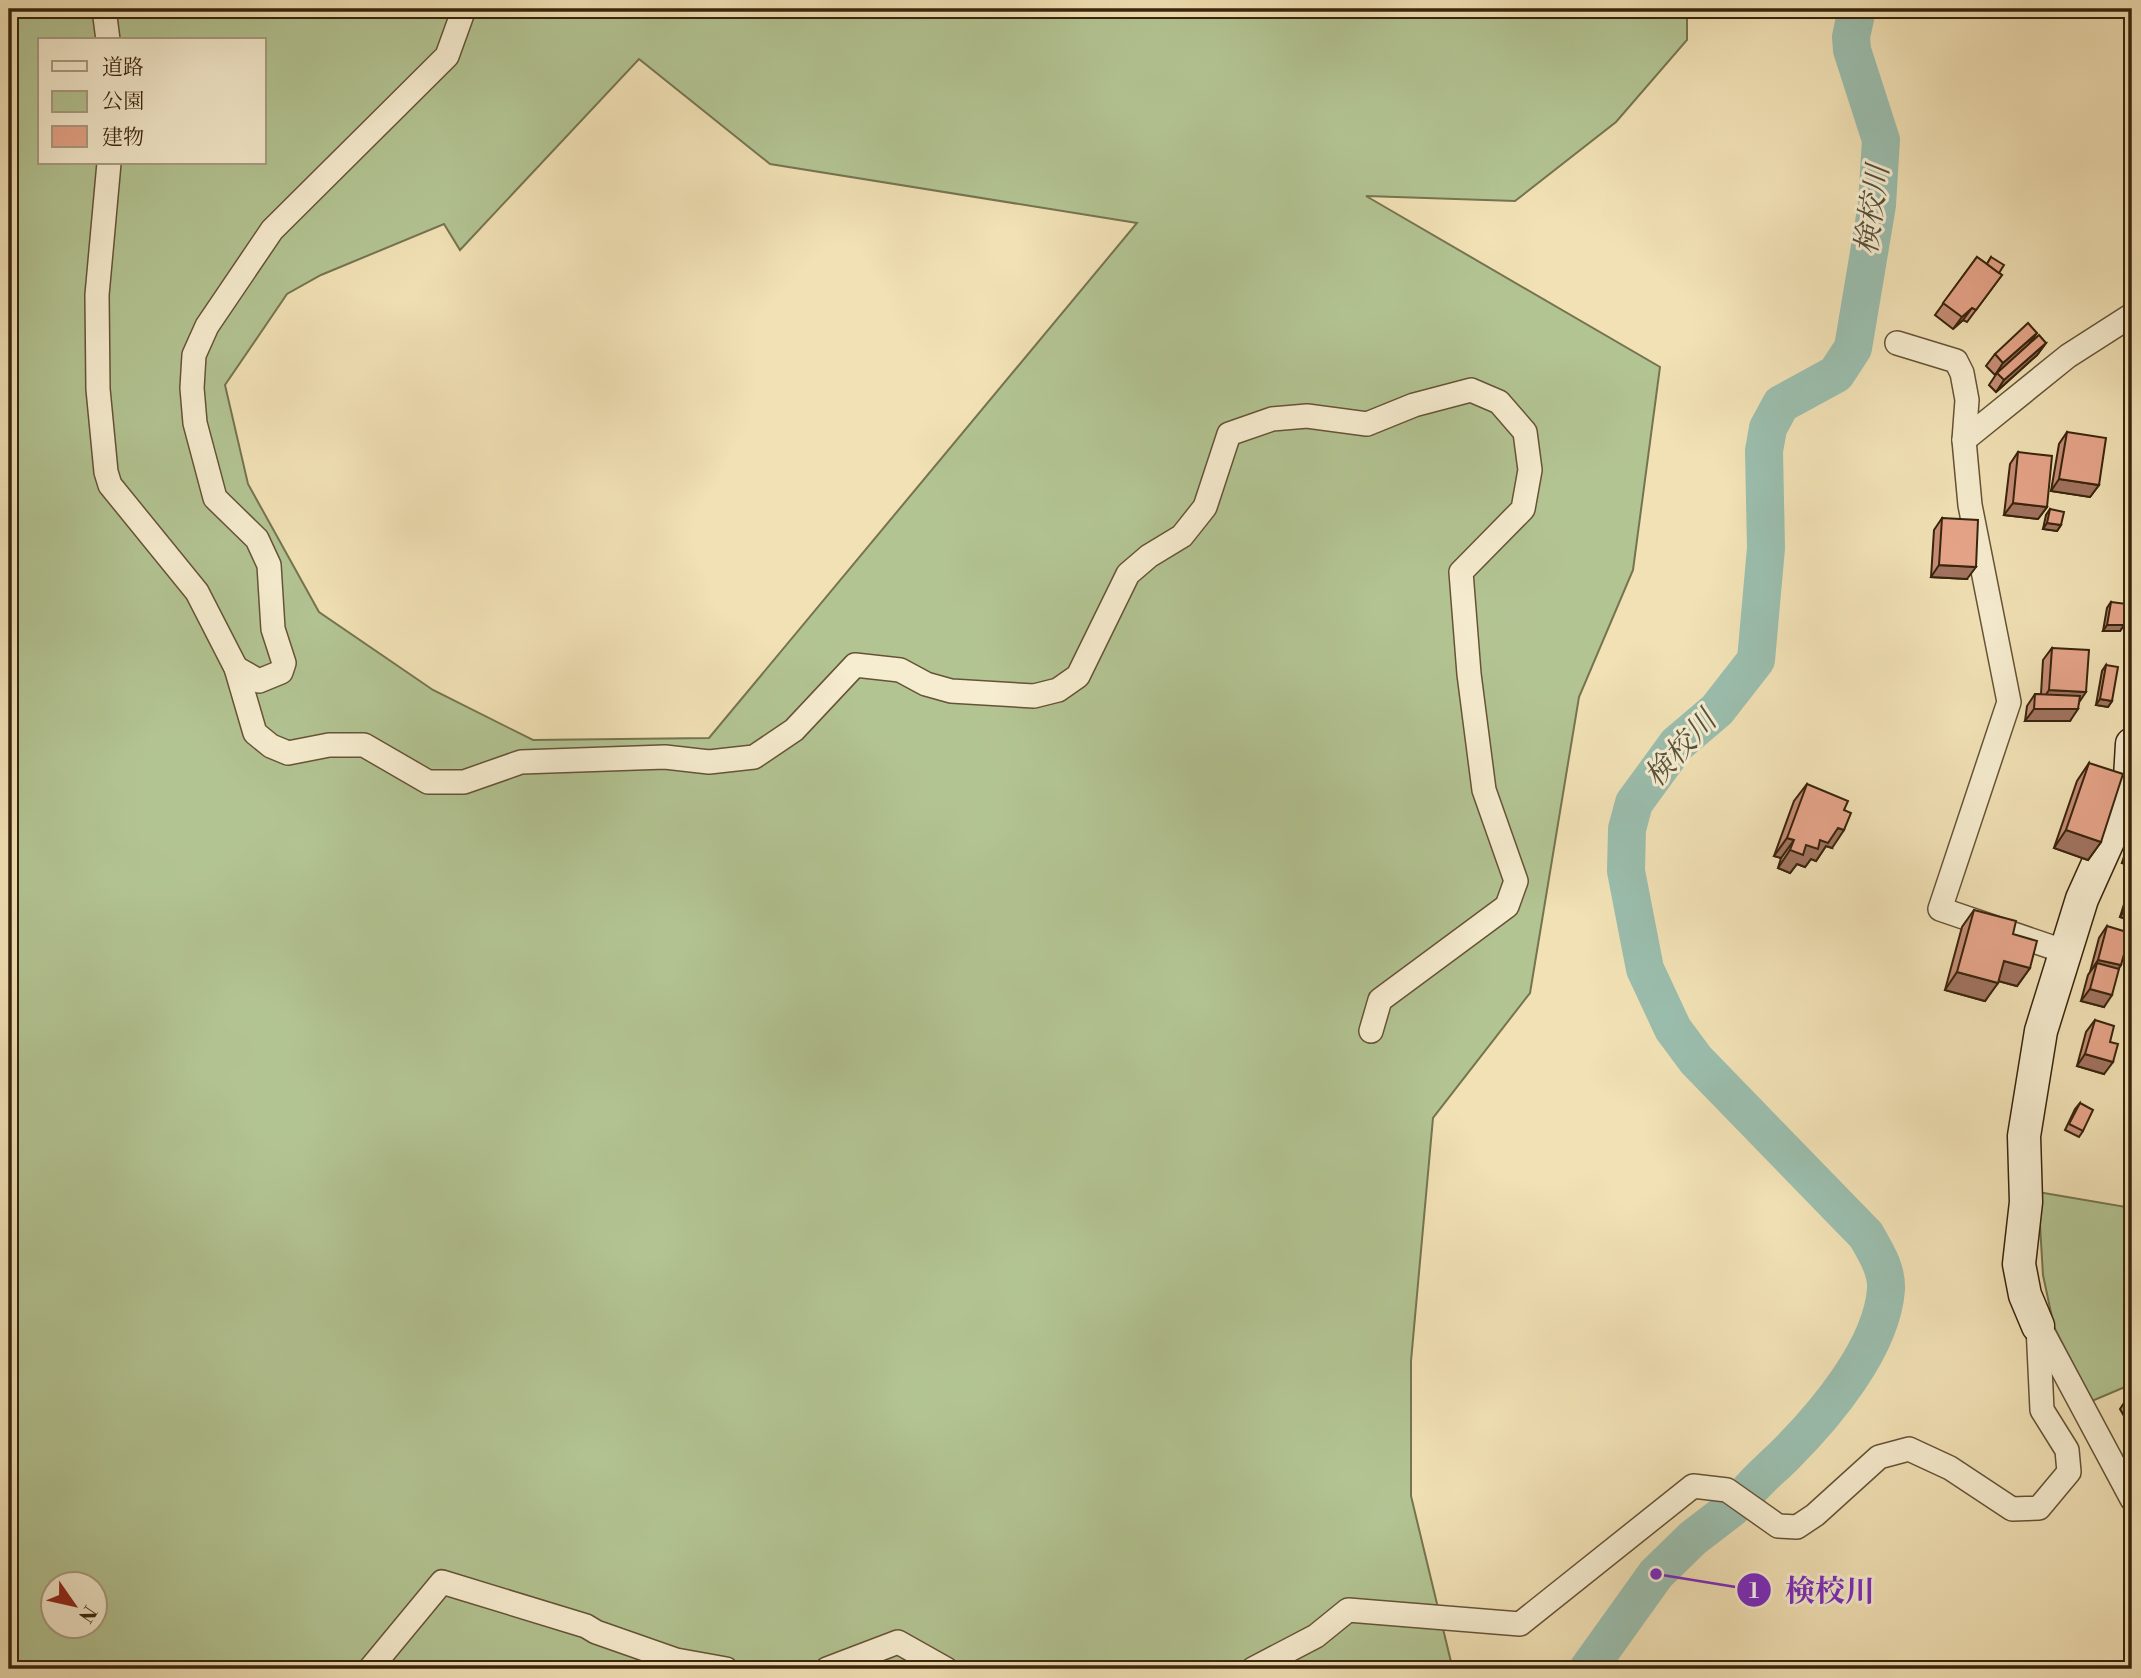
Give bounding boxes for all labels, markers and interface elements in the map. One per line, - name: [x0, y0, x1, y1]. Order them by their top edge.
- legend: [38, 38, 266, 164]
- text: 道路: [102, 55, 144, 81]
- text: 公園: [102, 89, 144, 115]
- text: 建物: [102, 125, 144, 151]
- water label: 検校川: [1848, 160, 1898, 257]
- water label: 検校川: [1637, 701, 1727, 795]
- callout: 検校川: [1736, 1565, 1889, 1616]
- north arrow: [38, 1570, 108, 1640]
- text: 検校川: [1785, 1573, 1875, 1611]
- text: 1: [1749, 1579, 1759, 1605]
- text: N: [73, 1601, 101, 1627]

